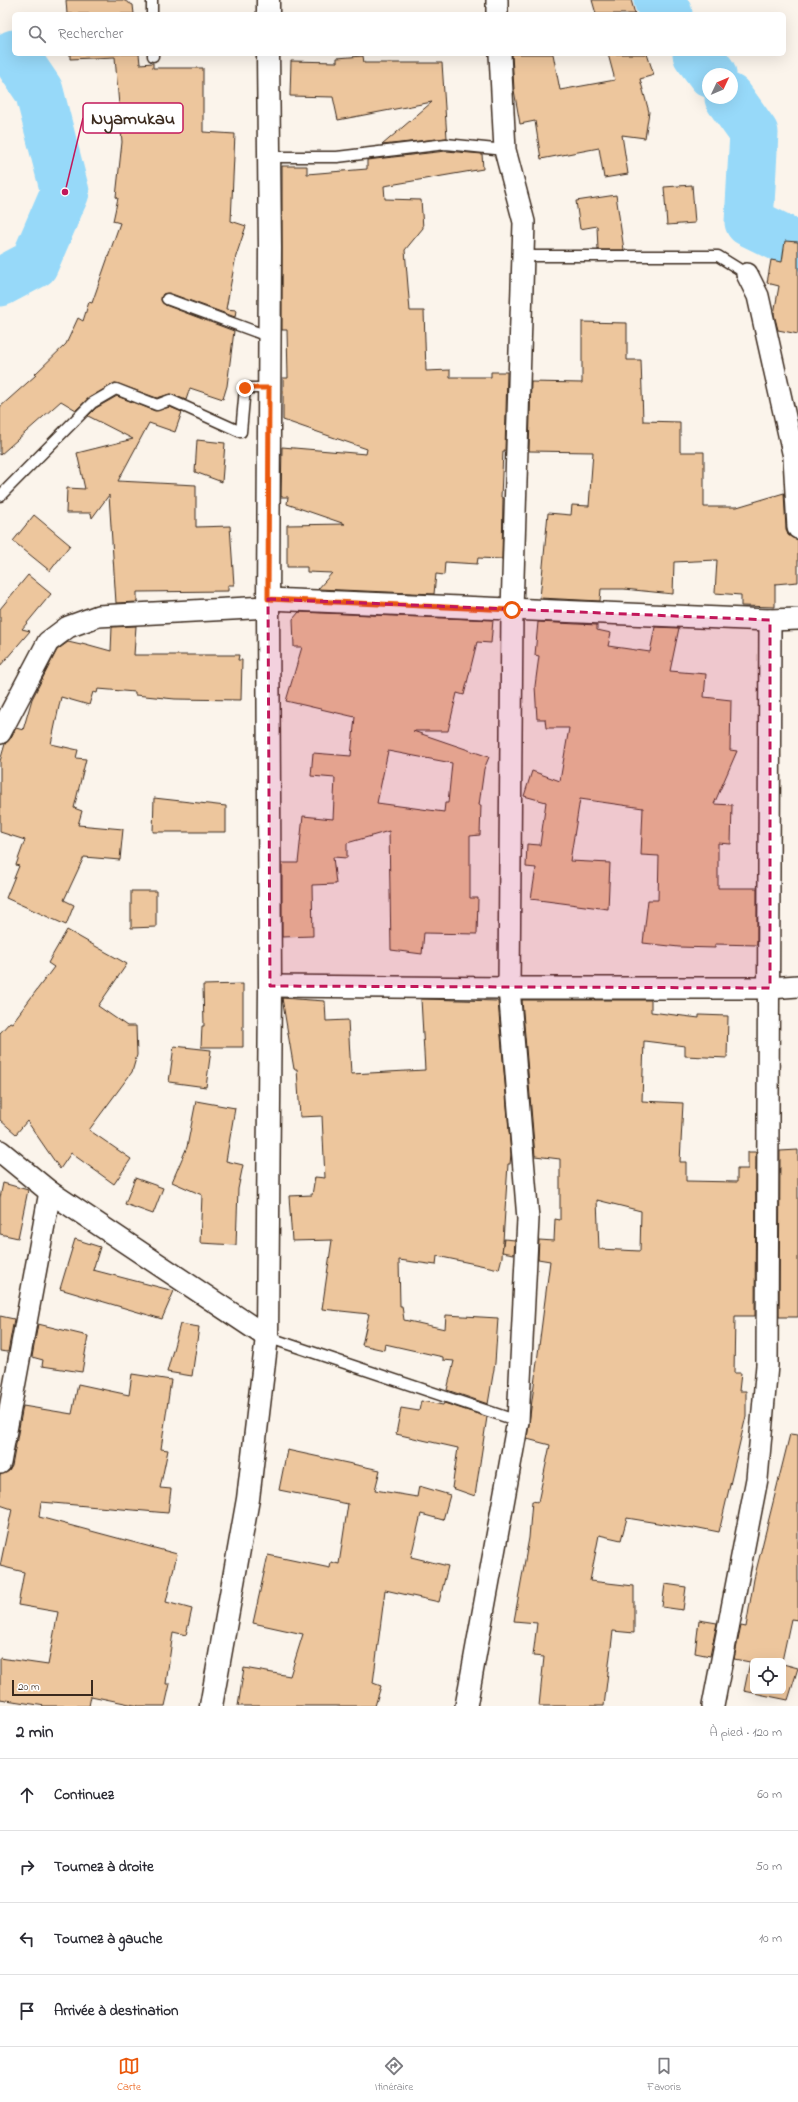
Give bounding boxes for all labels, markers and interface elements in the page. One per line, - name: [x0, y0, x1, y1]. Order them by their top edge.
- search box: [12, 12, 786, 56]
- icon: search: [26, 23, 48, 45]
- text: Rechercher: [58, 23, 123, 45]
- north arrow: [702, 68, 738, 104]
- callout: Nyamukau: [83, 103, 183, 133]
- text: Nyamukau: [91, 107, 175, 134]
- route end: [236, 379, 254, 397]
- route start: [503, 601, 521, 619]
- map controls: [750, 1658, 786, 1694]
- button: locate: [750, 1658, 786, 1694]
- scale bar: [12, 1678, 93, 1697]
- text: 20 m: [18, 1679, 40, 1695]
- text: 2 min: [16, 1720, 53, 1745]
- text: À pied · 120 m: [709, 1723, 782, 1742]
- icon: ahead: [16, 1784, 38, 1806]
- text: Continuez: [54, 1784, 114, 1806]
- text: 60 m: [757, 1785, 782, 1804]
- icon: right: [16, 1856, 38, 1878]
- text: Tournez à droite: [54, 1856, 154, 1878]
- text: 50 m: [756, 1857, 782, 1876]
- icon: left: [16, 1928, 38, 1950]
- text: Tournez à gauche: [54, 1928, 162, 1950]
- text: 10 m: [759, 1929, 782, 1948]
- icon: arrive: [16, 2000, 38, 2022]
- text: Arrivée à destination: [54, 2000, 179, 2022]
- tab: Carte: [117, 2055, 141, 2095]
- tab: Itinéraire: [375, 2055, 413, 2095]
- tab: Favoris: [647, 2055, 681, 2095]

